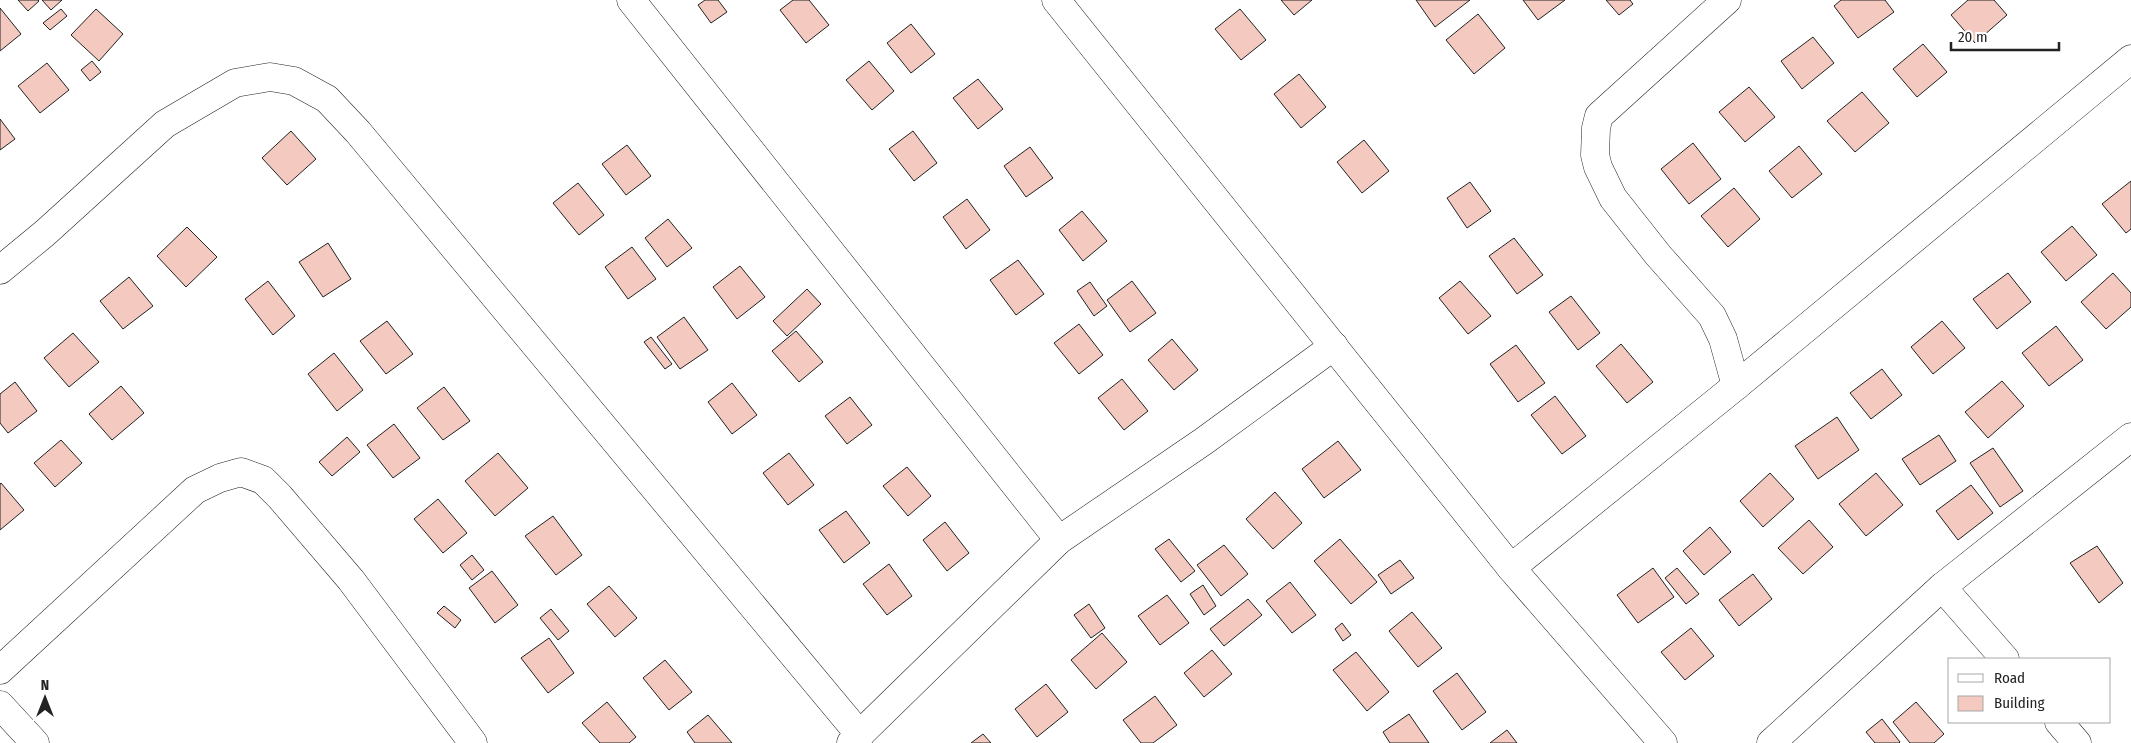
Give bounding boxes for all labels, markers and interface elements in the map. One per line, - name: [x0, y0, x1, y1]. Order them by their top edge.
- scale bar: [1951, 20, 2058, 52]
- text: 20 m: [1958, 28, 1988, 46]
- legend: [1948, 658, 2111, 723]
- text: Road: [1994, 669, 2025, 687]
- north arrow: [20, 673, 70, 723]
- text: N: [41, 677, 49, 694]
- text: Building: [1994, 694, 2045, 712]

